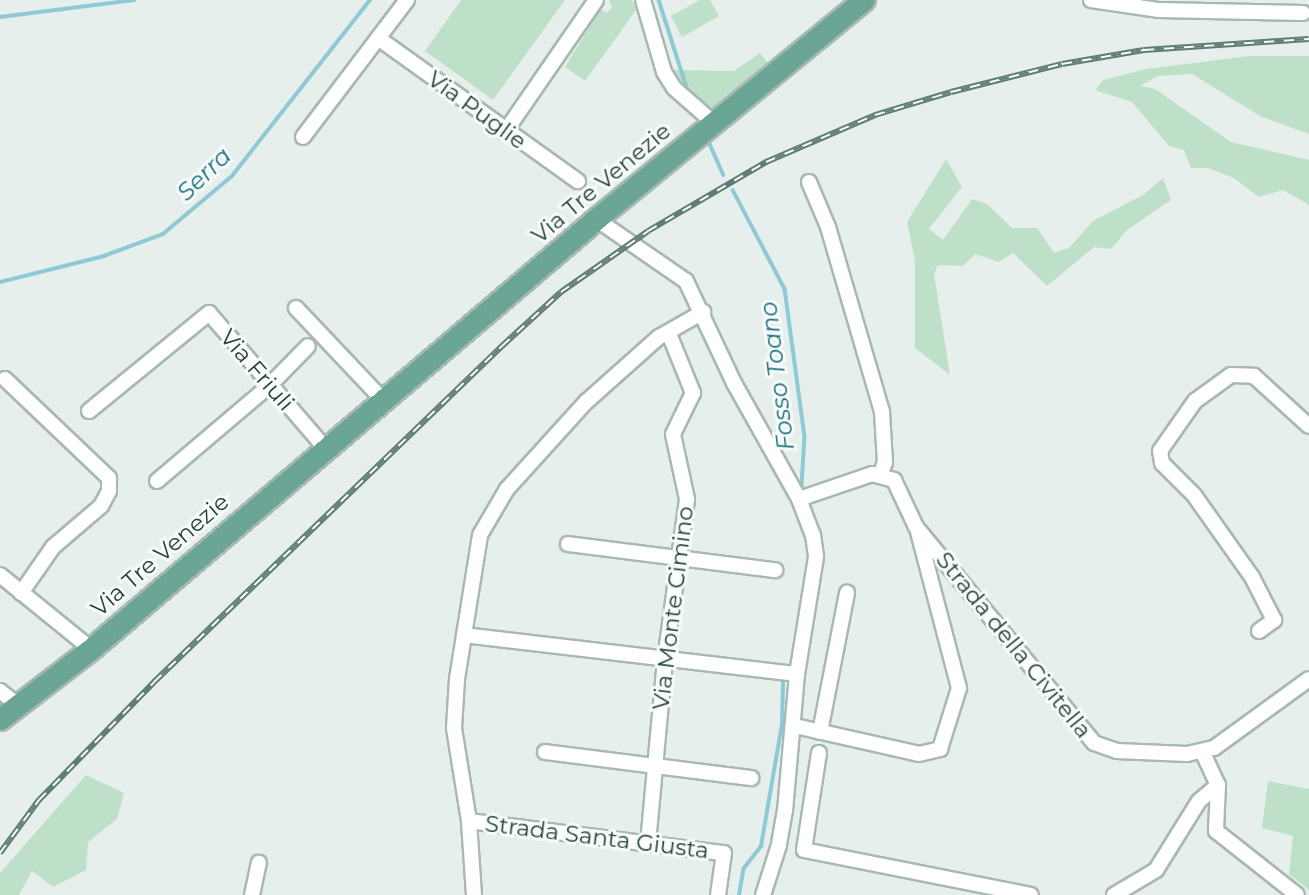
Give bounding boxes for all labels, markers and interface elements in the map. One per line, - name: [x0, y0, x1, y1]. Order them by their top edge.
- street label: Via Puglie: [422, 65, 532, 155]
- street label: Via Tre Venezie: [526, 117, 676, 249]
- water label: Serra: [171, 141, 237, 207]
- water label: Fosso Toano: [754, 300, 800, 452]
- street label: Via Friuli: [214, 324, 300, 416]
- street label: Via Tre Venezie: [86, 488, 234, 622]
- street label: Via Monte Cimino: [647, 504, 699, 712]
- street label: Strada della Civitella: [930, 546, 1098, 744]
- street label: Strada Santa Giusta: [483, 810, 711, 864]

